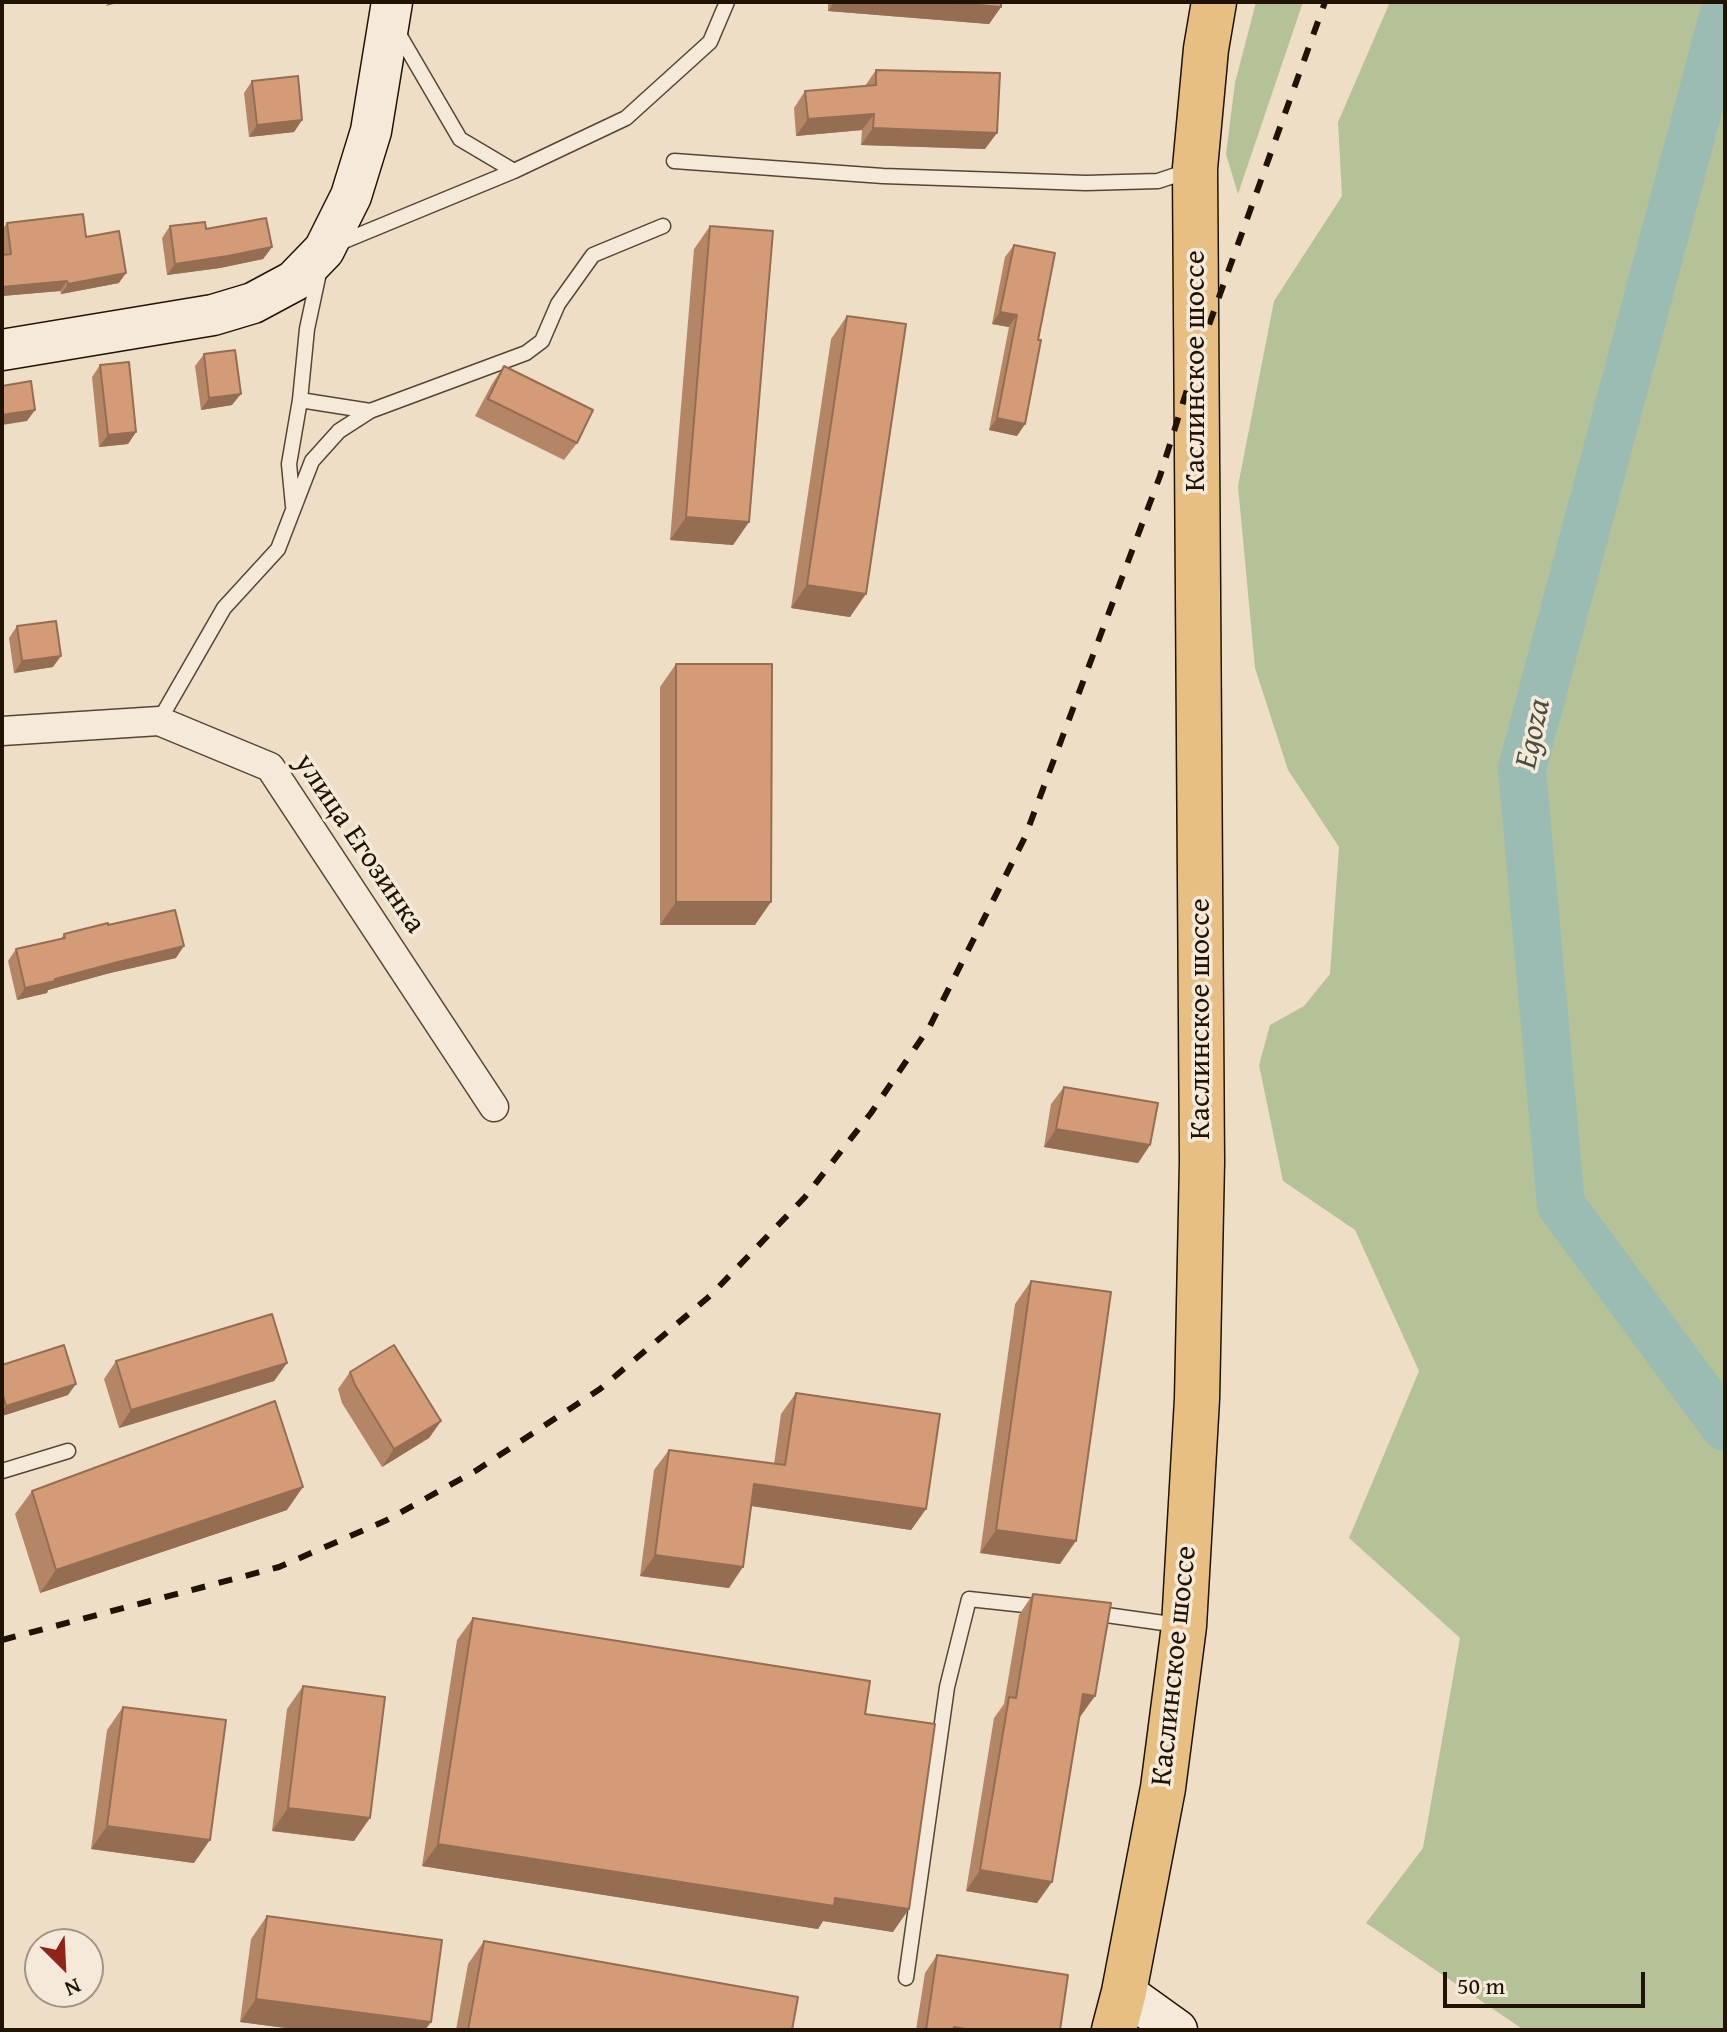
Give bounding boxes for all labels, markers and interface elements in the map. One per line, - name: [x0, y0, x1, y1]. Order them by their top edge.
- street label: Каслинское шоссе: [1178, 250, 1214, 492]
- water label: Egoza: [1508, 696, 1560, 772]
- street label: улица Егозинка: [286, 747, 432, 941]
- street label: Каслинское шоссе: [1183, 898, 1219, 1140]
- street label: Каслинское шоссе: [1144, 1544, 1206, 1788]
- north arrow: [24, 1928, 104, 2008]
- scale bar: [1447, 1956, 1649, 2006]
- text: 50 m: [1457, 1968, 1505, 2003]
- text: N: [60, 1970, 86, 2006]

